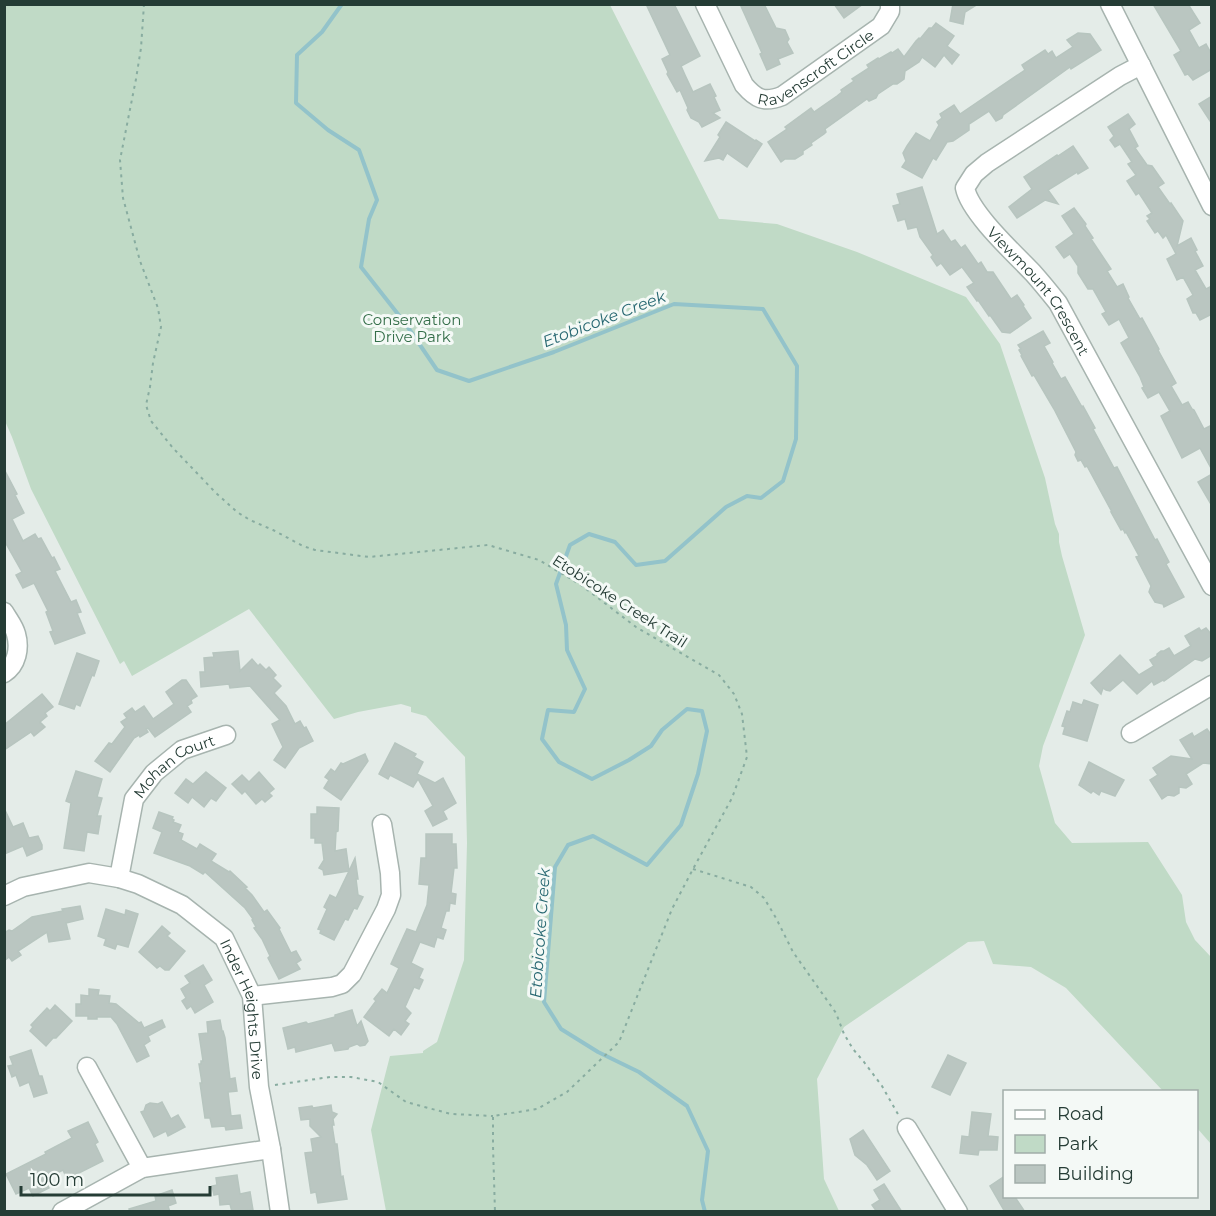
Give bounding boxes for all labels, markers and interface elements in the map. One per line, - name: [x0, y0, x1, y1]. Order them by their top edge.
- street label: Ravenscroft Circle: [756, 25, 877, 109]
- street label: Viewmount Crescent: [983, 222, 1094, 359]
- water label: Etobicoke Creek: [540, 286, 670, 351]
- park label: Conservation Drive Park: [363, 310, 461, 346]
- street label: Etobicoke Creek Trail: [549, 550, 691, 652]
- street label: Mohan Court: [129, 730, 217, 802]
- water label: Etobicoke Creek: [526, 866, 554, 999]
- street label: Inder Heights Drive: [216, 936, 268, 1080]
- legend: [1003, 1090, 1198, 1198]
- text: Road: [1057, 1103, 1104, 1125]
- text: Park: [1057, 1133, 1098, 1155]
- scale bar: [21, 1159, 210, 1197]
- text: Building: [1057, 1163, 1134, 1185]
- text: 100 m: [30, 1169, 84, 1191]

